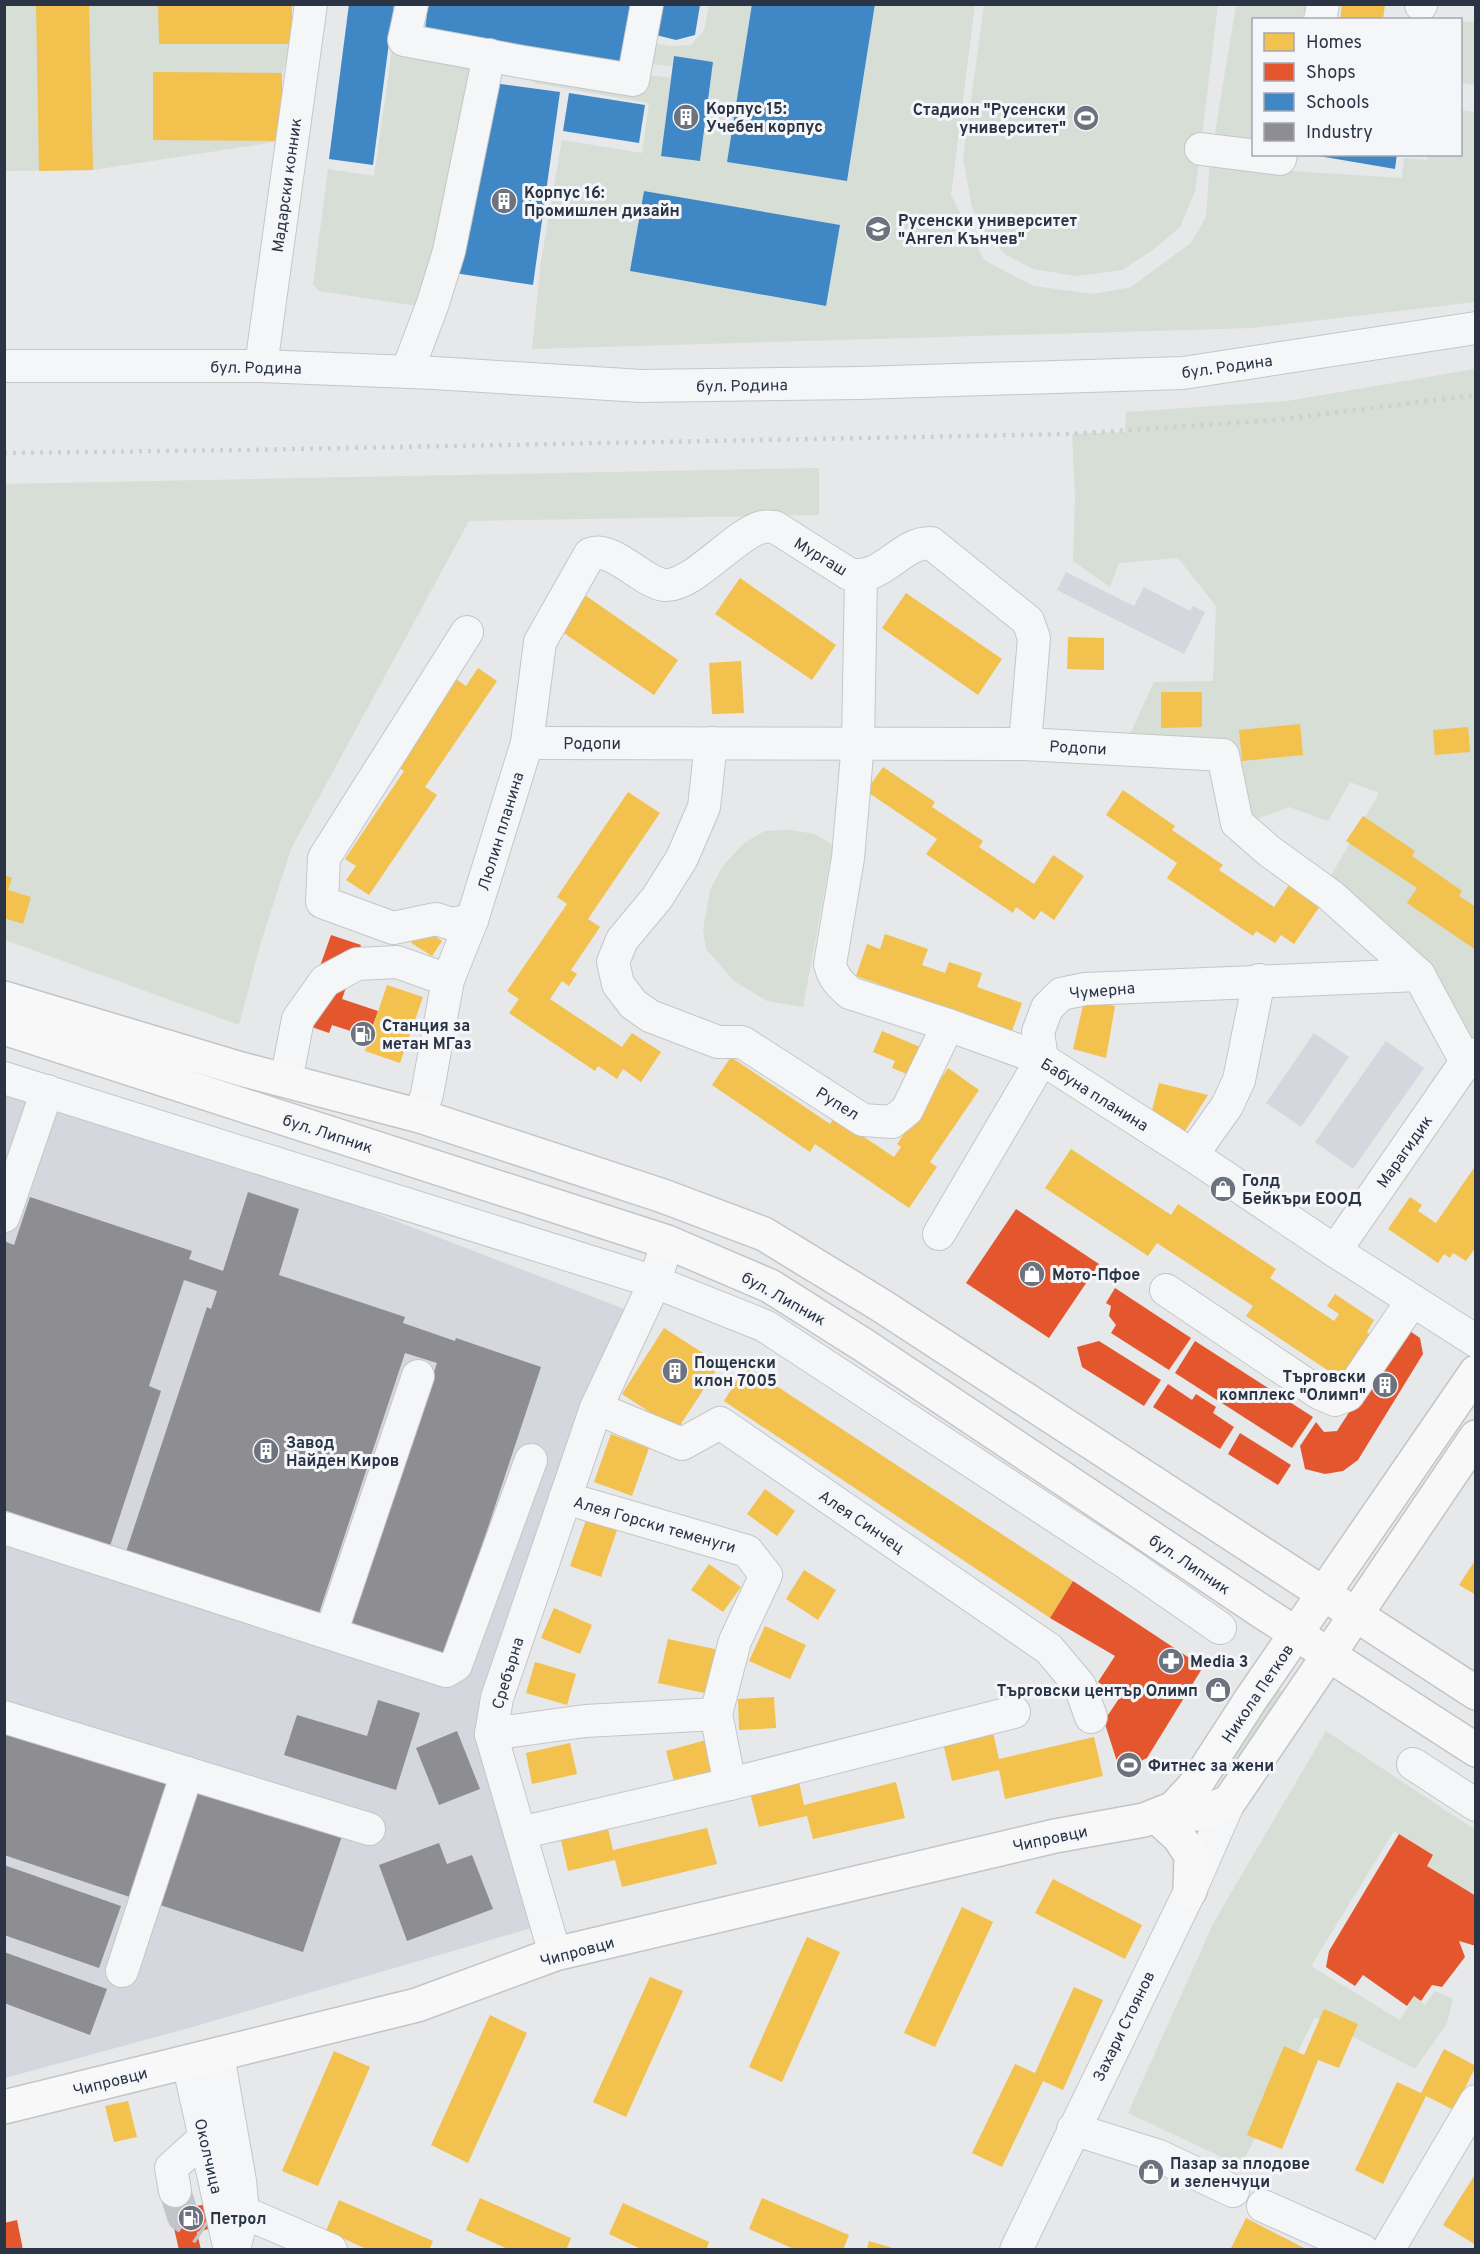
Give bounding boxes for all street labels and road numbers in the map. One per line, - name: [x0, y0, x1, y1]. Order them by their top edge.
- street label: Мадарски конник: [269, 117, 307, 254]
- street label: бул. Родина: [1181, 352, 1274, 384]
- street label: бул. Родина: [210, 358, 302, 380]
- street label: бул. Родина: [696, 376, 788, 398]
- street label: Мургаш: [790, 534, 850, 581]
- street label: Родопи: [563, 735, 621, 755]
- street label: Родопи: [1049, 738, 1107, 760]
- street label: Люлин планина: [474, 770, 529, 893]
- street label: Чумерна: [1068, 979, 1136, 1005]
- street label: Бабуна планина: [1036, 1055, 1151, 1137]
- street label: Рупел: [812, 1084, 862, 1126]
- street label: бул. Липник: [280, 1111, 375, 1159]
- street label: Марагидик: [1373, 1112, 1438, 1192]
- street label: бул. Липник: [737, 1268, 829, 1331]
- street label: Алея Синчец: [814, 1487, 908, 1559]
- street label: Алея Горски теменуги: [571, 1493, 738, 1559]
- street label: бул. Липник: [1144, 1531, 1233, 1600]
- street label: Сребърна: [488, 1635, 529, 1712]
- street label: Никола Петков: [1218, 1641, 1299, 1747]
- street label: Чипровци: [1011, 1822, 1090, 1858]
- street label: Чипровци: [538, 1933, 617, 1972]
- street label: Захари Стоянов: [1089, 1968, 1160, 2085]
- street label: Чипровци: [71, 2064, 150, 2102]
- street label: Околчица: [189, 2117, 225, 2196]

